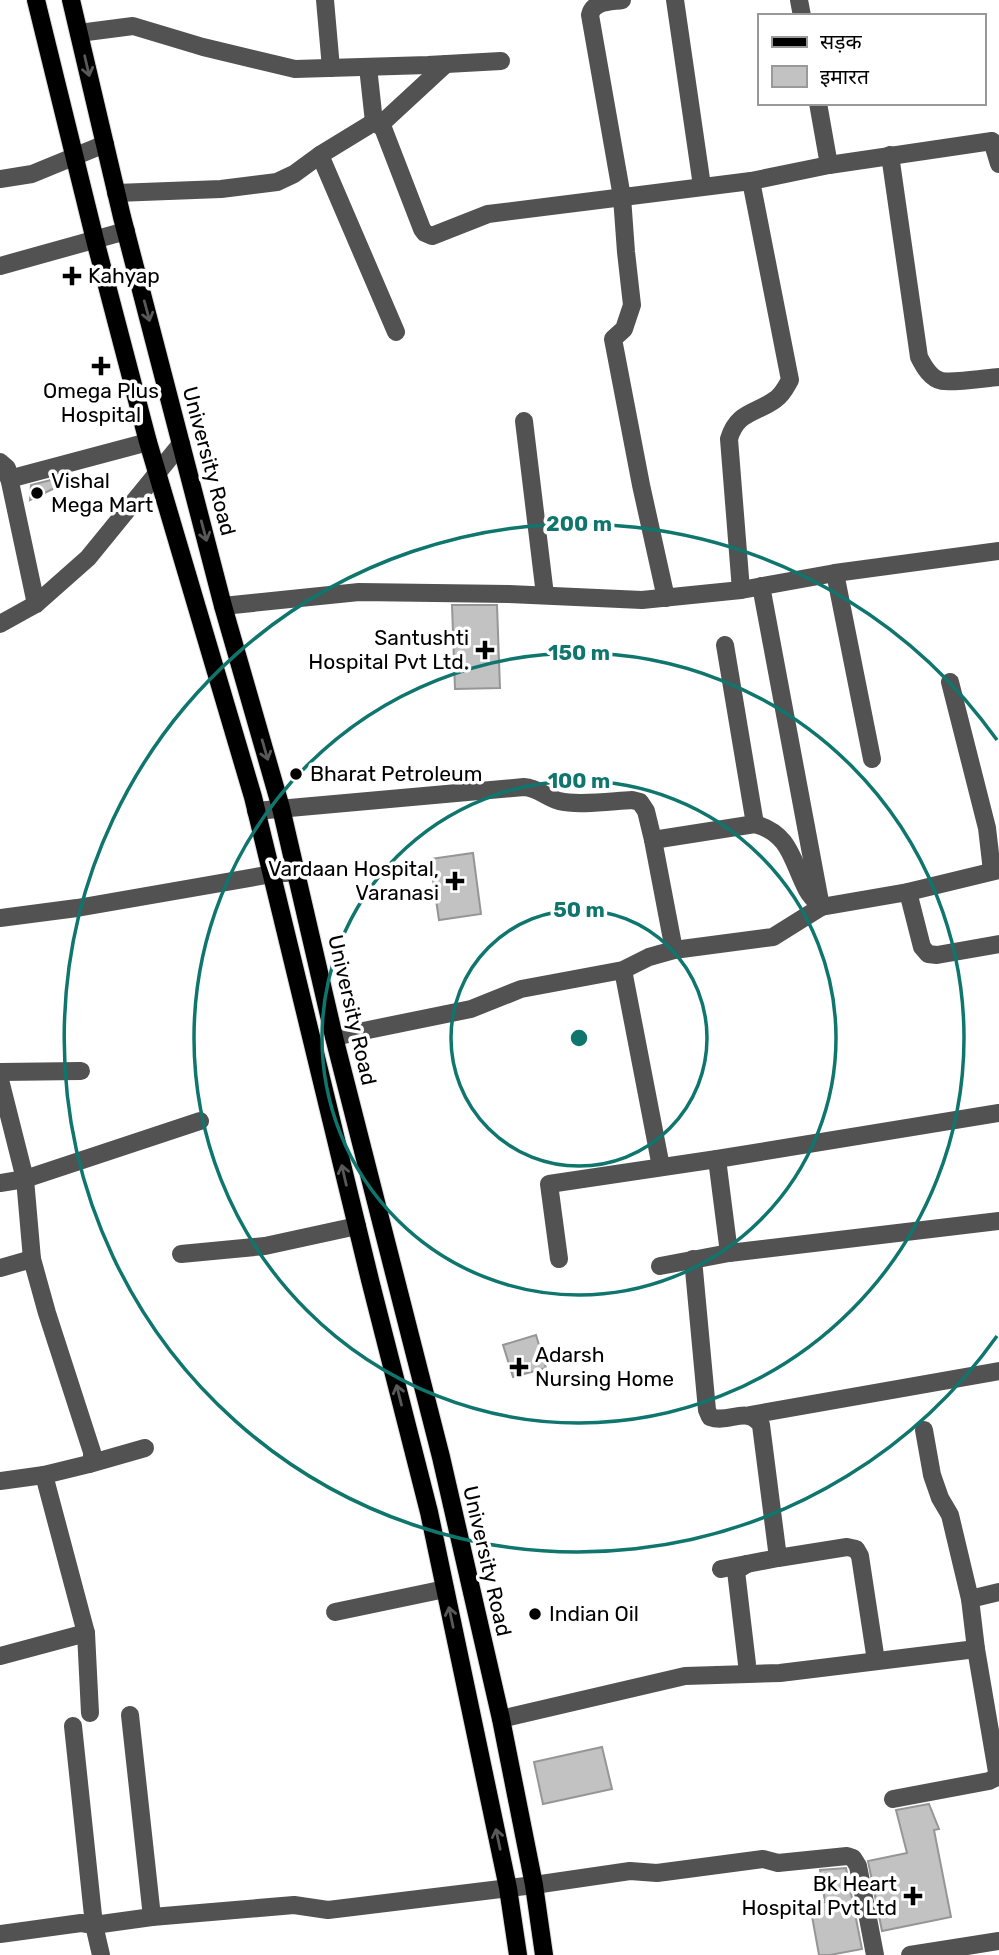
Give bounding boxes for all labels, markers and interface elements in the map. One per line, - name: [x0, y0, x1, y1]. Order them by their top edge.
- legend: [758, 14, 985, 105]
- text: सड़क: [820, 29, 862, 54]
- one-way arrow: [80, 54, 94, 77]
- text: इमारत: [820, 64, 870, 89]
- place label: Kahyap: [88, 263, 160, 288]
- marker: Kahyap: [62, 266, 82, 286]
- one-way arrow: [141, 299, 154, 322]
- marker: Omega Plus Hospital: [91, 356, 111, 376]
- place label: Omega Plus Hospital: [43, 378, 159, 427]
- street label: University Road: [178, 384, 241, 538]
- place label: Vishal Mega Mart: [51, 468, 153, 517]
- marker: Vishal Mega Mart: [29, 485, 45, 501]
- text: 200 m: [546, 511, 612, 536]
- one-way arrow: [198, 519, 211, 542]
- place label: Santushti Hospital Pvt Ltd.: [308, 625, 469, 674]
- marker: Santushti Hospital Pvt Ltd.: [475, 640, 495, 660]
- text: 150 m: [548, 640, 610, 665]
- one-way arrow: [259, 739, 272, 761]
- place label: Bharat Petroleum: [310, 761, 482, 786]
- marker: Bharat Petroleum: [288, 766, 304, 782]
- text: 100 m: [548, 768, 610, 793]
- place label: Vardaan Hospital, Varanasi: [268, 856, 439, 905]
- marker: Vardaan Hospital, Varanasi: [445, 871, 465, 891]
- text: 50 m: [553, 897, 605, 922]
- street label: University Road: [323, 932, 382, 1087]
- centre of rings: [567, 1026, 591, 1050]
- one-way arrow: [337, 1164, 351, 1187]
- place label: Adarsh Nursing Home: [535, 1342, 674, 1391]
- marker: Adarsh Nursing Home: [509, 1357, 529, 1377]
- one-way arrow: [392, 1384, 405, 1407]
- street label: University Road: [458, 1483, 517, 1638]
- place label: Indian Oil: [549, 1601, 639, 1626]
- one-way arrow: [444, 1606, 458, 1629]
- marker: Indian Oil: [527, 1606, 543, 1622]
- one-way arrow: [491, 1828, 505, 1851]
- place label: Bk Heart Hospital Pvt Ltd: [742, 1871, 897, 1920]
- marker: Bk Heart Hospital Pvt Ltd: [903, 1886, 923, 1906]

